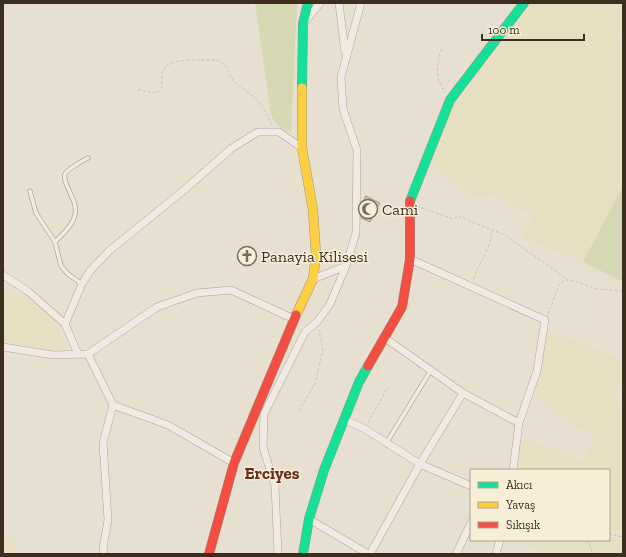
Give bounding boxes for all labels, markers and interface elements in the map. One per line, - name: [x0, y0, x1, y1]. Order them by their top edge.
- scale bar: [482, 16, 584, 42]
- text: 100 m: [488, 23, 520, 37]
- mosque icon: Cami: [357, 198, 379, 220]
- place label: Cami: [382, 200, 419, 219]
- church icon: Panayia Kilisesi: [236, 245, 258, 267]
- place label: Panayia Kilisesi: [261, 247, 368, 266]
- district label: Erciyes: [244, 463, 300, 483]
- legend: [470, 469, 610, 541]
- text: Akıcı: [506, 478, 533, 492]
- text: Yavaş: [505, 498, 535, 512]
- text: Sıkışık: [506, 518, 541, 532]

